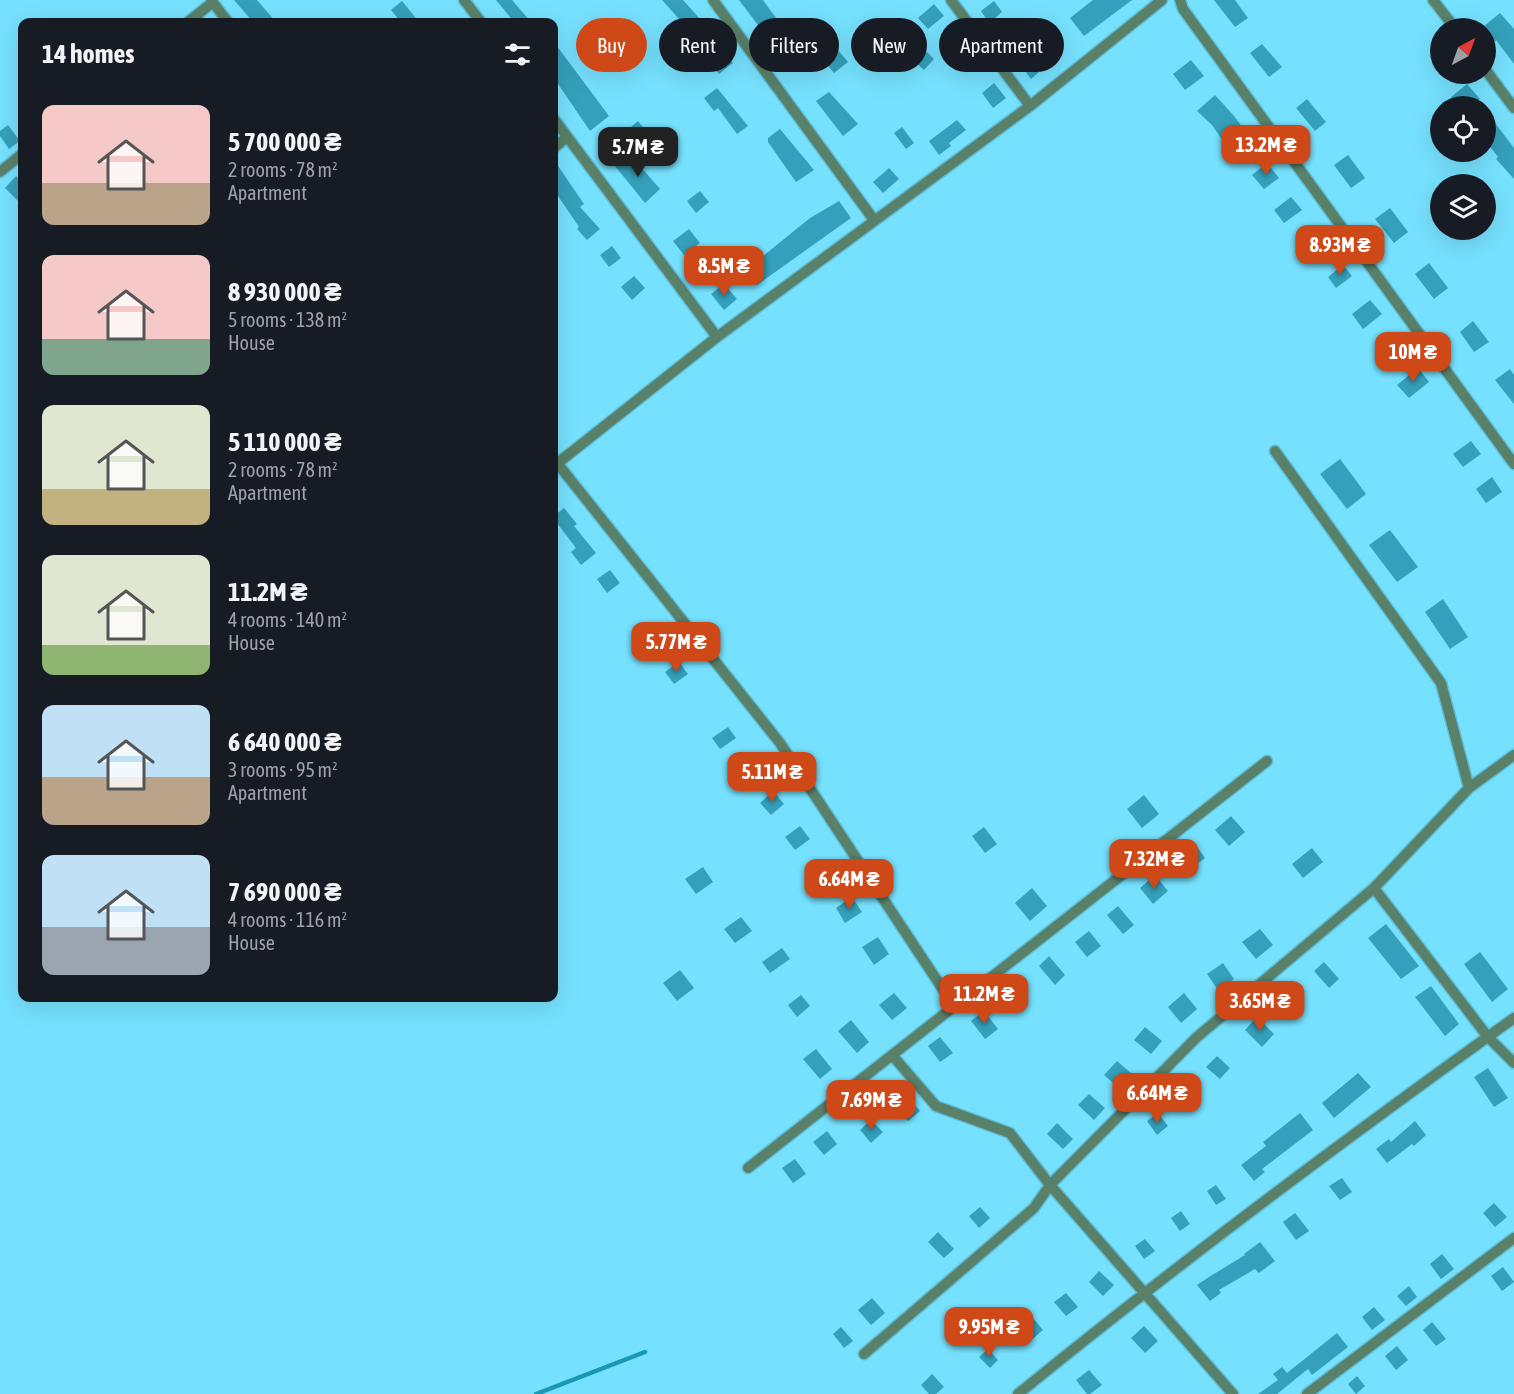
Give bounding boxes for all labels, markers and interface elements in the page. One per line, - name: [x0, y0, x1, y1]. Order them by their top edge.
- chip: Buy: [576, 18, 647, 72]
- chip: Rent: [659, 18, 737, 72]
- chip: Filters: [749, 18, 839, 72]
- chip: New: [851, 18, 927, 72]
- chip: Apartment: [939, 18, 1064, 72]
- north arrow: [1430, 18, 1496, 84]
- map controls: [1430, 18, 1496, 240]
- icon: filters: [501, 38, 534, 71]
- text: 14 homes: [42, 39, 135, 69]
- button: locate: [1430, 96, 1496, 162]
- pin: 13.2M ₴: [1211, 125, 1321, 176]
- text: 5 700 000 ₴: [228, 127, 342, 157]
- pin: 5.7M ₴: [589, 127, 687, 178]
- icon: home: [90, 129, 162, 201]
- text: 13.2M ₴: [1235, 133, 1297, 156]
- text: 5.7M ₴: [612, 135, 664, 158]
- text: 2 rooms · 78 m²: [228, 158, 338, 181]
- button: layers: [1430, 174, 1496, 240]
- text: Apartment: [228, 181, 307, 204]
- pin: 8.93M ₴: [1285, 225, 1395, 276]
- text: 8.93M ₴: [1309, 233, 1371, 256]
- pin: 8.5M ₴: [675, 246, 773, 297]
- text: 8.5M ₴: [698, 254, 750, 277]
- text: 8 930 000 ₴: [228, 277, 342, 307]
- icon: home: [90, 279, 162, 351]
- text: 5 rooms · 138 m²: [228, 308, 347, 331]
- text: House: [228, 331, 275, 354]
- pin: 10M ₴: [1371, 332, 1455, 383]
- text: 10M ₴: [1389, 340, 1437, 363]
- text: 5 110 000 ₴: [228, 427, 342, 457]
- icon: home: [90, 429, 162, 501]
- text: 2 rooms · 78 m²: [228, 458, 338, 481]
- text: Apartment: [228, 481, 307, 504]
- text: 11.2M ₴: [228, 577, 308, 607]
- icon: home: [90, 579, 162, 651]
- text: 4 rooms · 140 m²: [228, 608, 347, 631]
- pin: 5.77M ₴: [621, 622, 731, 673]
- text: 5.77M ₴: [645, 630, 707, 653]
- text: House: [228, 631, 275, 654]
- text: 6 640 000 ₴: [228, 727, 342, 757]
- icon: home: [90, 729, 162, 801]
- pin: 5.11M ₴: [717, 752, 827, 803]
- text: 3 rooms · 95 m²: [228, 758, 338, 781]
- text: 5.11M ₴: [741, 760, 803, 783]
- text: Apartment: [228, 781, 307, 804]
- pin: 7.32M ₴: [1099, 839, 1209, 890]
- text: 7.32M ₴: [1123, 847, 1185, 870]
- pin: 6.64M ₴: [794, 859, 904, 910]
- text: 6.64M ₴: [818, 867, 880, 890]
- text: 7 690 000 ₴: [228, 877, 342, 907]
- icon: home: [90, 879, 162, 951]
- text: 4 rooms · 116 m²: [228, 908, 347, 931]
- text: House: [228, 931, 275, 954]
- pin: 11.2M ₴: [929, 974, 1039, 1025]
- pin: 3.65M ₴: [1205, 981, 1315, 1032]
- text: 11.2M ₴: [953, 982, 1015, 1005]
- text: 3.65M ₴: [1229, 989, 1291, 1012]
- pin: 6.64M ₴: [1102, 1073, 1212, 1124]
- pin: 7.69M ₴: [816, 1080, 926, 1131]
- text: 6.64M ₴: [1126, 1081, 1188, 1104]
- text: 7.69M ₴: [840, 1088, 902, 1111]
- pin: 9.95M ₴: [934, 1307, 1044, 1358]
- text: 9.95M ₴: [958, 1315, 1020, 1338]

